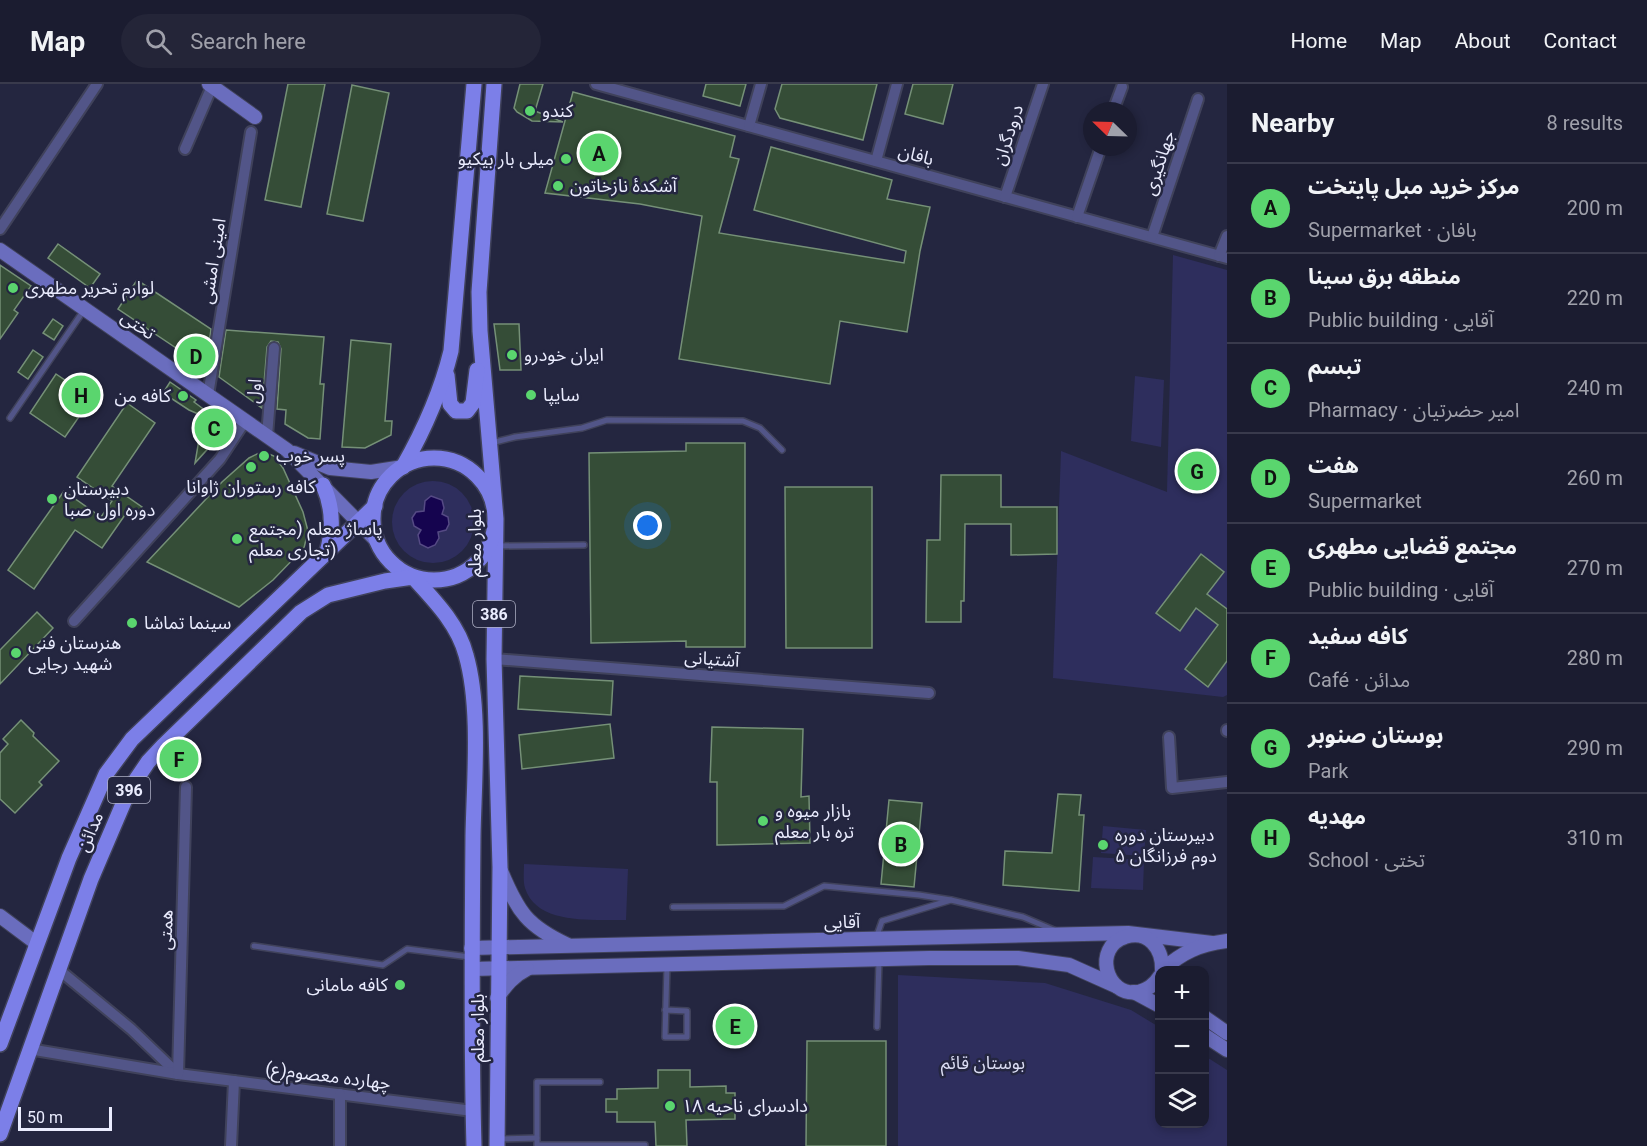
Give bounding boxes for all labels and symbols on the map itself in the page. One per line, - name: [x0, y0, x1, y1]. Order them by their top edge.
- place label: کندو: [542, 100, 574, 121]
- street label: درودگران: [988, 102, 1028, 168]
- north arrow: [1083, 102, 1137, 156]
- marker: کندو: [523, 104, 537, 118]
- street label: جهانگیری: [1138, 128, 1180, 198]
- pin: A: [580, 130, 618, 176]
- street label: بافان: [896, 140, 936, 170]
- place label: میلی بار بیکیو: [458, 148, 554, 170]
- marker: میلی بار بیکیو: [559, 152, 573, 166]
- place label: آشکدهٔ نازخاتون: [570, 175, 678, 197]
- marker: آشکدهٔ نازخاتون: [551, 179, 565, 193]
- street label: امینی امشی: [195, 216, 231, 306]
- place label: لوارم تحریر مطهری: [25, 277, 154, 302]
- marker: لوارم تحریر مطهری: [6, 281, 20, 295]
- street label: تختی: [117, 306, 159, 344]
- pin: D: [176, 334, 216, 378]
- place label: ایران خودرو: [524, 344, 604, 366]
- marker: ایران خودرو: [505, 348, 519, 362]
- pin: H: [62, 372, 100, 418]
- street label: اول: [242, 378, 266, 404]
- place label: سایپا: [543, 384, 580, 406]
- place label: کافه من: [114, 385, 172, 407]
- marker: سایپا: [524, 388, 538, 402]
- marker: کافه من: [176, 389, 190, 403]
- pin: C: [194, 406, 234, 450]
- place label: پسر خوب: [276, 445, 345, 467]
- pin: G: [1178, 448, 1216, 494]
- marker: پسر خوب: [257, 449, 271, 463]
- marker: کافه رستوران ژاوانا: [244, 460, 258, 474]
- place label: کافه رستوران ژاوانا: [186, 476, 316, 498]
- place label: دبیرستان دوره اول صبا: [64, 478, 155, 521]
- marker: دبیرستان دوره اول صبا: [45, 492, 59, 506]
- street label: بلوار معلم: [464, 509, 488, 577]
- your location: [633, 511, 662, 540]
- place label: پاساژ معلم (مجتمع تجاری معلم): [249, 518, 383, 563]
- marker: پاساژ معلم (مجتمع تجاری معلم): [230, 532, 244, 546]
- road number: 386: [473, 601, 515, 627]
- place label: سینما تماشا: [144, 612, 231, 633]
- marker: سینما تماشا: [125, 616, 139, 630]
- place label: هنرستان فنی شهید رجایی: [28, 632, 121, 675]
- marker: هنرستان فنی شهید رجایی: [9, 646, 23, 660]
- street label: آشتیانی: [684, 646, 741, 672]
- pin: F: [160, 736, 198, 782]
- road number: 396: [108, 777, 150, 803]
- place label: بازار میوه و تره بار معلم: [775, 800, 854, 845]
- street label: مدائن: [72, 809, 108, 855]
- marker: بازار میوه و تره بار معلم: [756, 814, 770, 828]
- pin: B: [882, 822, 920, 867]
- place label: دبیرستان دوره دوم فرزانگان ۵: [1115, 824, 1217, 870]
- marker: دبیرستان دوره دوم فرزانگان ۵: [1096, 838, 1110, 852]
- street label: همتی: [154, 909, 178, 951]
- street label: آقایی: [824, 911, 861, 933]
- place label: کافه مامانی: [307, 974, 389, 996]
- marker: کافه مامانی: [393, 978, 407, 992]
- street label: بلوار معلم: [467, 994, 491, 1062]
- pin: E: [716, 1004, 754, 1048]
- park label: بوستان قائم: [941, 1052, 1025, 1076]
- street label: چهارده معصوم(ع): [264, 1057, 392, 1098]
- place label: دادسرای ناحیه ۱۸: [682, 1095, 808, 1117]
- marker: دادسرای ناحیه ۱۸: [663, 1099, 677, 1113]
- scale bar: [18, 1104, 112, 1132]

